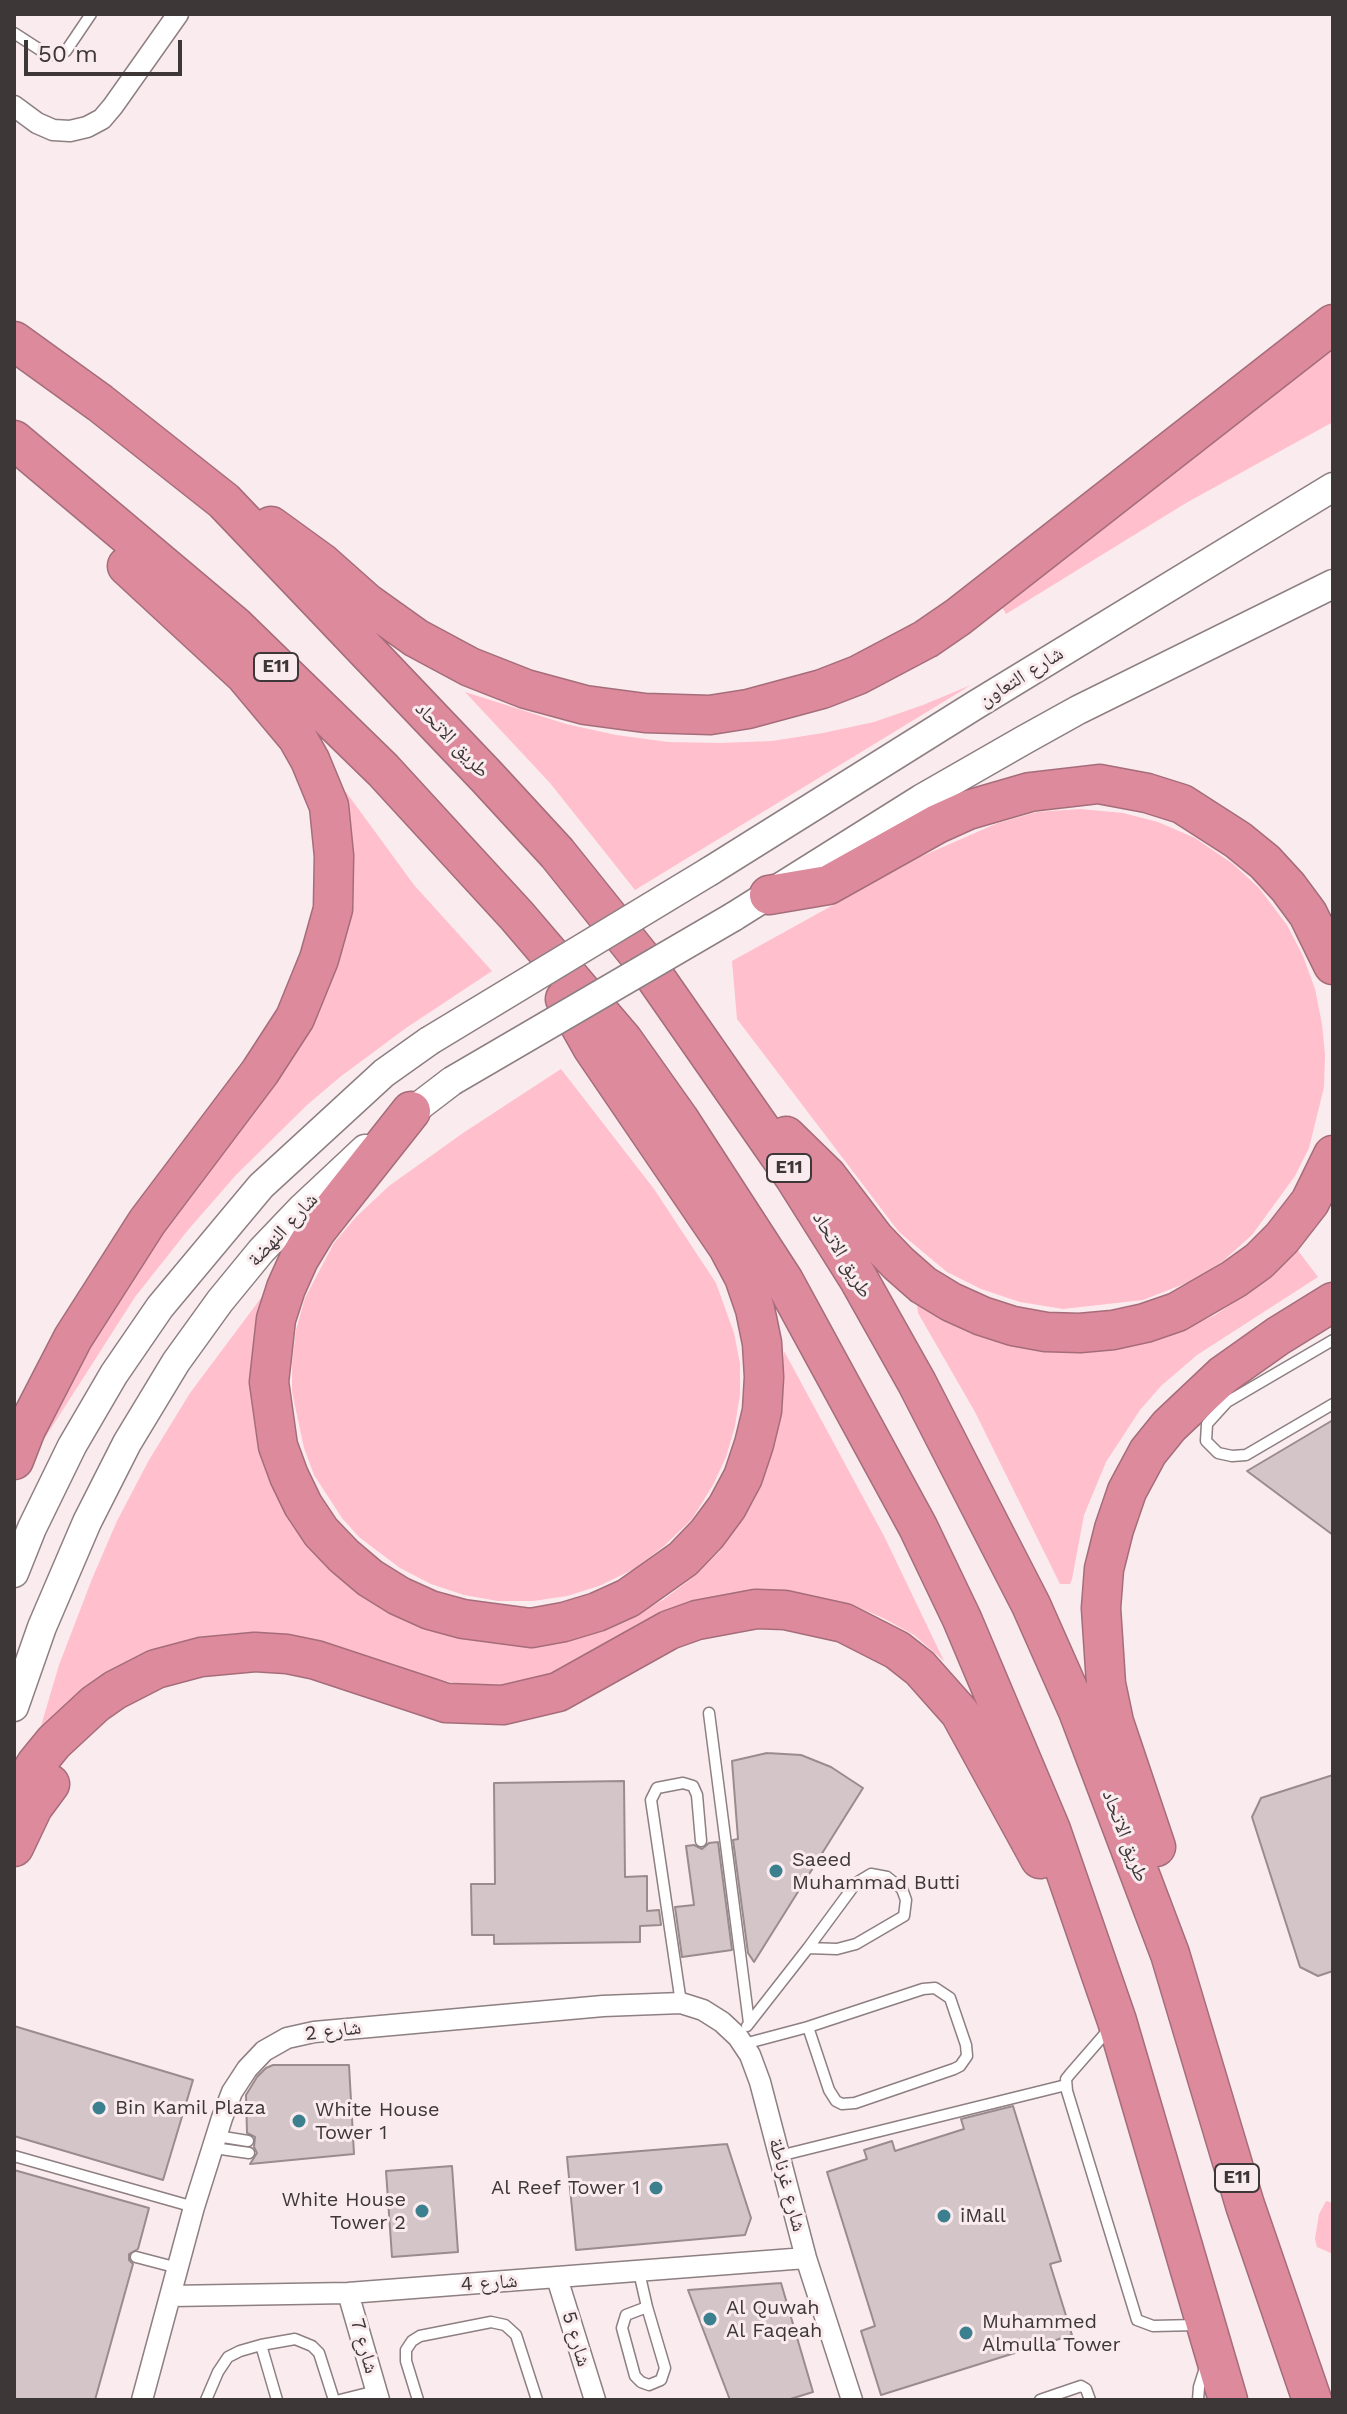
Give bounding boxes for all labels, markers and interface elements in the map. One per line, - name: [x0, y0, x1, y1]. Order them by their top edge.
- scale bar: [28, 24, 186, 74]
- text: 50 m: [38, 40, 98, 68]
- street label: شارع التعاون: [974, 642, 1068, 712]
- road number: E11: [254, 653, 298, 681]
- street label: طريق الاتحاد: [410, 697, 494, 783]
- road number: E11: [767, 1154, 811, 1182]
- street label: شارع النهضة: [243, 1188, 323, 1272]
- street label: طريق الاتحاد: [807, 1207, 877, 1303]
- street label: طريق الاتحاد: [1097, 1787, 1153, 1885]
- place label: Saeed Muhammad Butti: [792, 1848, 960, 1895]
- marker: Saeed Muhammad Butti: [767, 1862, 785, 1880]
- street label: شارع 2: [303, 2016, 363, 2046]
- place label: Bin Kamil Plaza: [115, 2096, 266, 2120]
- place label: White House Tower 1: [315, 2098, 440, 2145]
- marker: Bin Kamil Plaza: [90, 2099, 108, 2117]
- marker: White House Tower 1: [290, 2112, 308, 2130]
- street label: شارع غرناطة: [763, 2136, 811, 2234]
- road number: E11: [1215, 2164, 1259, 2192]
- place label: Al Reef Tower 1: [491, 2176, 640, 2200]
- marker: Al Reef Tower 1: [647, 2179, 665, 2197]
- place label: White House Tower 2: [281, 2188, 406, 2235]
- marker: White House Tower 2: [413, 2202, 431, 2220]
- place label: iMall: [960, 2204, 1006, 2228]
- marker: iMall: [935, 2207, 953, 2225]
- street label: شارع 4: [460, 2269, 518, 2297]
- place label: Al Quwah Al Faqeah: [726, 2296, 822, 2343]
- street label: شارع 5: [556, 2308, 596, 2370]
- marker: Al Quwah Al Faqeah: [701, 2310, 719, 2328]
- place label: Muhammed Almulla Tower: [982, 2310, 1121, 2357]
- street label: شارع 7: [345, 2316, 383, 2376]
- marker: Muhammed Almulla Tower: [957, 2324, 975, 2342]

